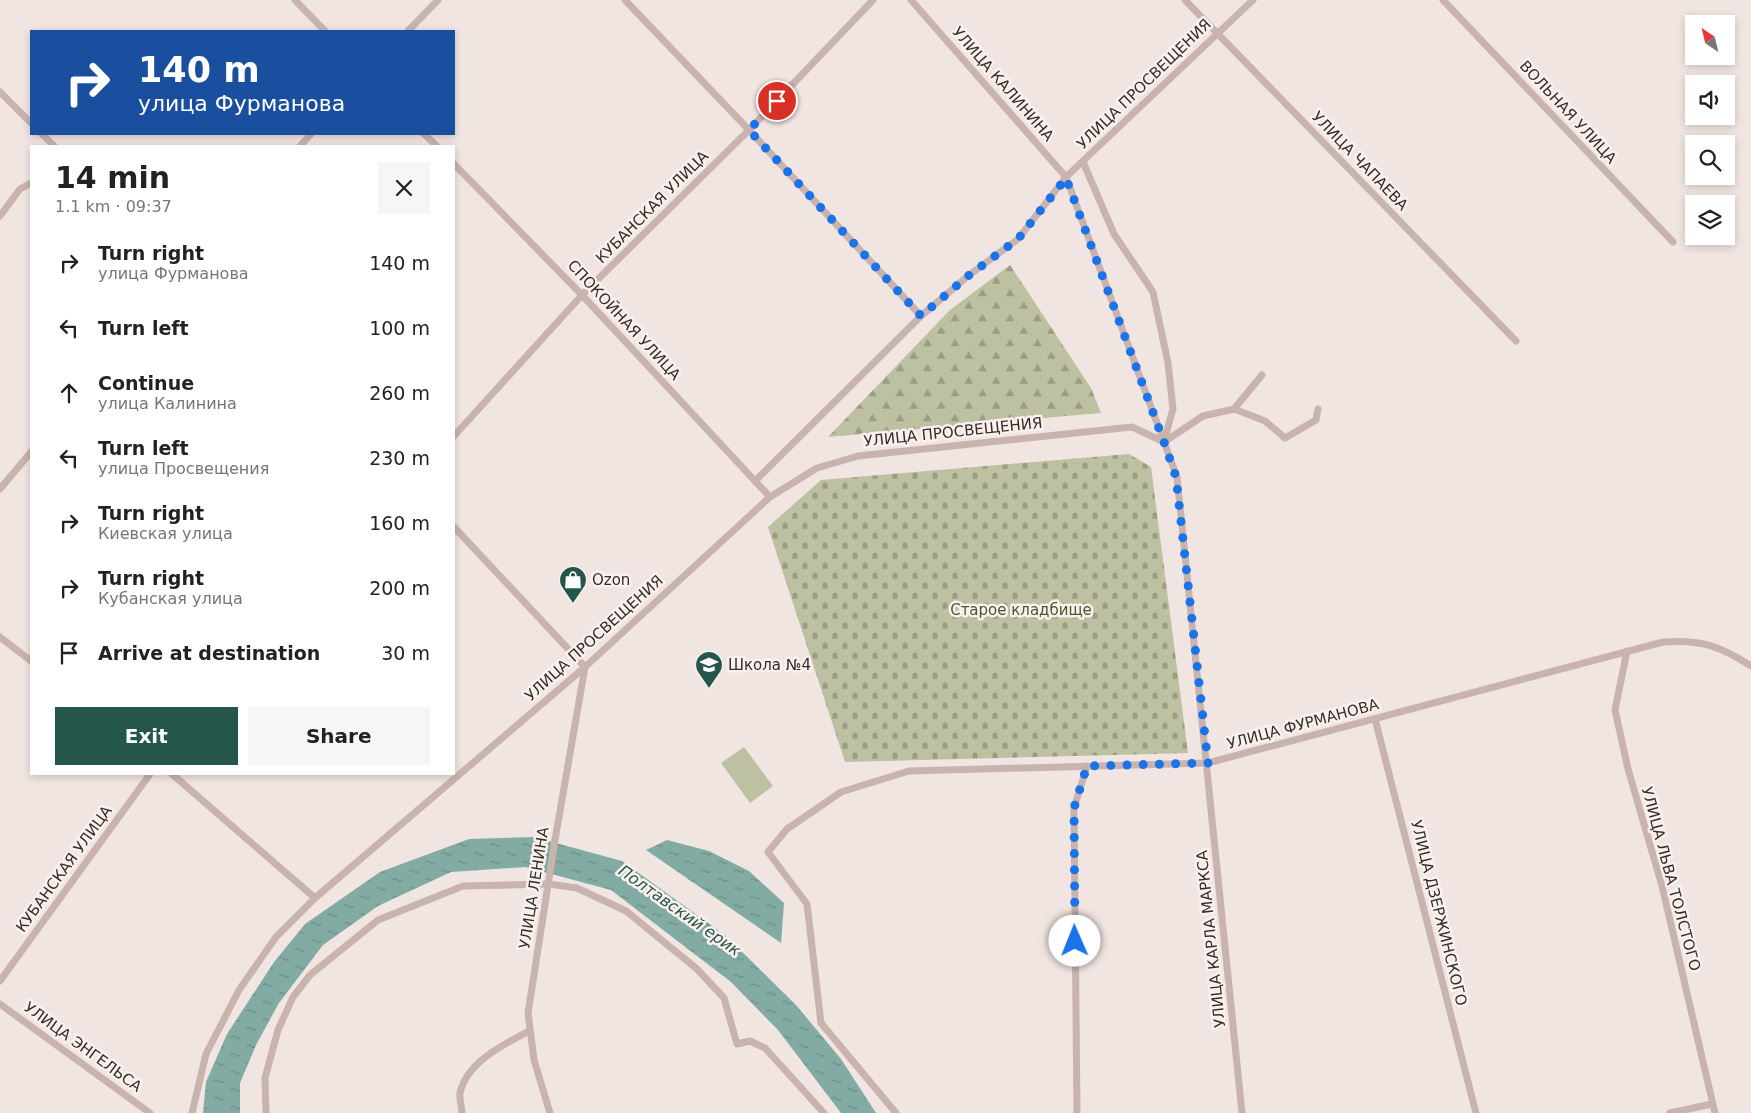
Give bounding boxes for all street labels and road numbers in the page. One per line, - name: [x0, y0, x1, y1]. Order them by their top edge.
- street label: УЛИЦА ПРОСВЕЩЕНИЯ: [1073, 15, 1215, 153]
- street label: УЛИЦА КАЛИНИНА: [948, 23, 1058, 145]
- street label: ВОЛЬНАЯ УЛИЦА: [1516, 57, 1621, 168]
- street label: УЛИЦА ЧАПАЕВА: [1308, 108, 1412, 215]
- street label: КУБАНСКАЯ УЛИЦА: [592, 146, 713, 267]
- street label: СПОКОЙНАЯ УЛИЦА: [564, 256, 686, 384]
- street label: УЛИЦА ПРОСВЕЩЕНИЯ: [863, 414, 1043, 450]
- street label: УЛИЦА ПРОСВЕЩЕНИЯ: [521, 571, 667, 705]
- street label: УЛИЦА ФУРМАНОВА: [1225, 695, 1382, 753]
- street label: УЛИЦА ЛЬВА ТОЛСТОГО: [1638, 785, 1704, 973]
- street label: КУБАНСКАЯ УЛИЦА: [12, 802, 116, 936]
- street label: УЛИЦА ДЗЕРЖИНСКОГО: [1407, 818, 1471, 1008]
- street label: УЛИЦА ЛЕНИНА: [515, 825, 553, 950]
- street label: УЛИЦА КАРЛА МАРКСА: [1193, 849, 1229, 1029]
- street label: УЛИЦА ЭНГЕЛЬСА: [21, 998, 146, 1096]

